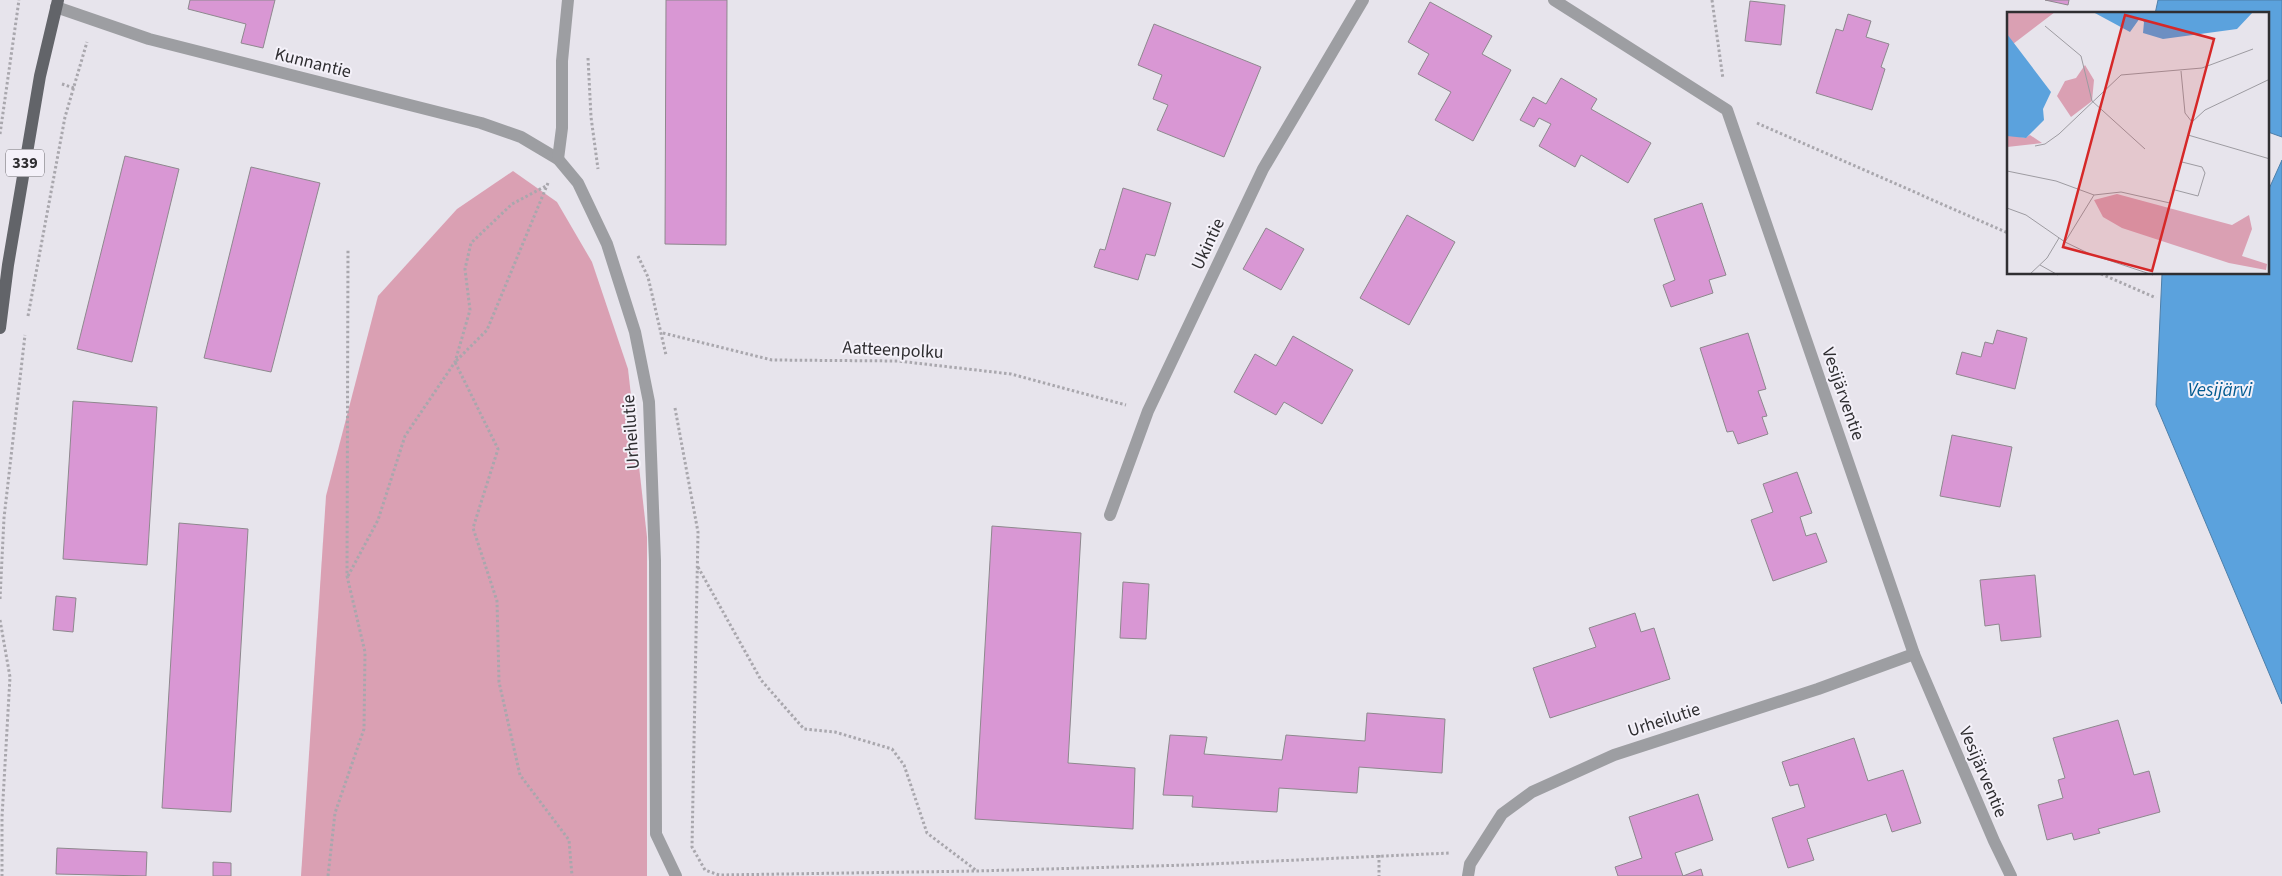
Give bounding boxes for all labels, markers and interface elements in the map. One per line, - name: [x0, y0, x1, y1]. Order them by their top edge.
- inset map: [2007, 12, 2270, 275]
- street label: Kunnantie: [272, 41, 354, 85]
- road number: 339: [6, 150, 44, 177]
- street label: Ukintie: [1185, 214, 1231, 274]
- street label: Aatteenpolku: [842, 335, 944, 365]
- street label: Vesijärventie: [1815, 344, 1871, 444]
- water label: Vesijärvi: [2188, 377, 2253, 404]
- street label: Urheilutie: [616, 394, 646, 470]
- street label: Urheilutie: [1625, 697, 1704, 743]
- street label: Vesijärventie: [1953, 723, 2013, 821]

